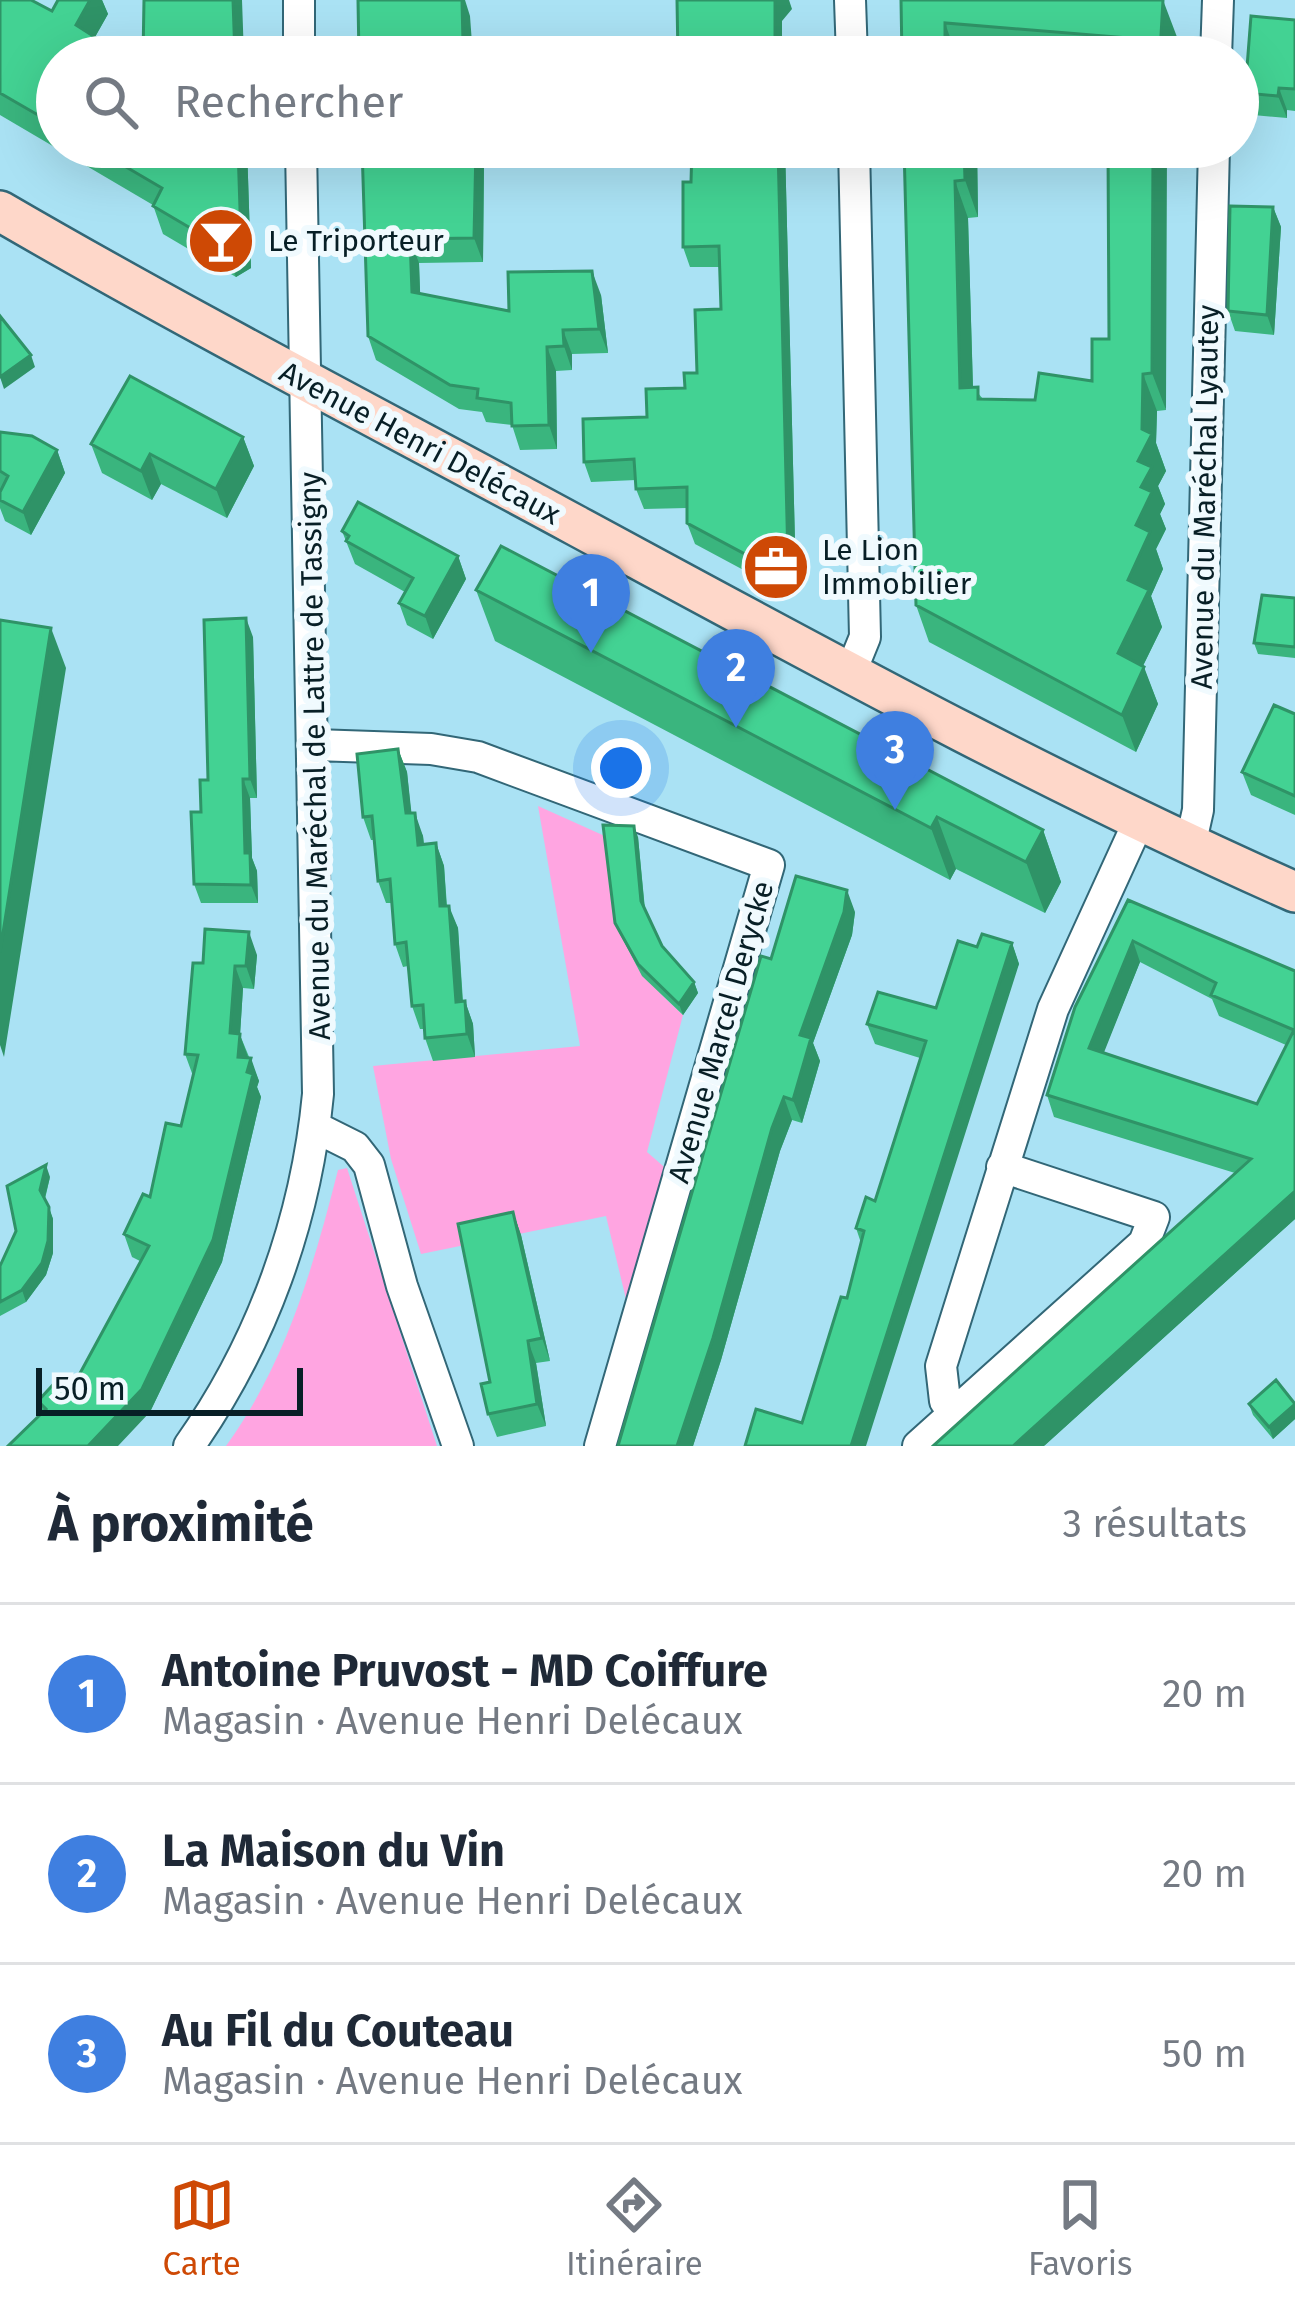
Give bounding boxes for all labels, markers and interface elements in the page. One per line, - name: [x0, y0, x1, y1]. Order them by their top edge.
- search box: [36, 36, 1259, 168]
- icon: search: [78, 69, 144, 135]
- text: Rechercher: [174, 75, 403, 129]
- bar icon: Le Triporteur: [186, 206, 256, 276]
- place label: Le Triporteur: [268, 223, 444, 259]
- street label: Avenue du Maréchal Lyautey: [1184, 304, 1226, 690]
- street label: Avenue Henri Delécaux: [273, 354, 567, 533]
- street label: Avenue du Maréchal de Lattre de Tassigny: [292, 471, 338, 1040]
- office icon: Le Lion Immobilier: [741, 532, 811, 602]
- place label: Le Lion Immobilier: [822, 532, 972, 602]
- pin: 1: [552, 554, 630, 653]
- pin: 2: [697, 629, 775, 728]
- pin: 3: [856, 711, 934, 810]
- your location: [591, 738, 651, 798]
- street label: Avenue Marcel Derycke: [661, 877, 781, 1187]
- scale bar: [36, 1362, 303, 1415]
- text: 50 m: [54, 1369, 126, 1409]
- text: À proximité: [48, 1493, 314, 1555]
- text: 3 résultats: [1062, 1501, 1247, 1547]
- text: Antoine Pruvost - MD Coiffure: [162, 1644, 768, 1698]
- text: 1: [78, 1671, 96, 1717]
- text: 20 m: [1162, 1671, 1247, 1717]
- text: Magasin · Avenue Henri Delécaux: [162, 1698, 742, 1744]
- text: La Maison du Vin: [162, 1824, 505, 1878]
- text: 2: [77, 1851, 97, 1897]
- text: 20 m: [1162, 1851, 1247, 1897]
- text: Magasin · Avenue Henri Delécaux: [162, 1878, 742, 1924]
- text: Au Fil du Couteau: [162, 2004, 514, 2058]
- text: 3: [77, 2031, 97, 2077]
- text: 50 m: [1162, 2031, 1247, 2077]
- text: Magasin · Avenue Henri Delécaux: [162, 2058, 742, 2104]
- tab: Carte: [163, 2172, 241, 2284]
- tab: Itinéraire: [566, 2172, 703, 2284]
- tab: Favoris: [1028, 2172, 1132, 2284]

